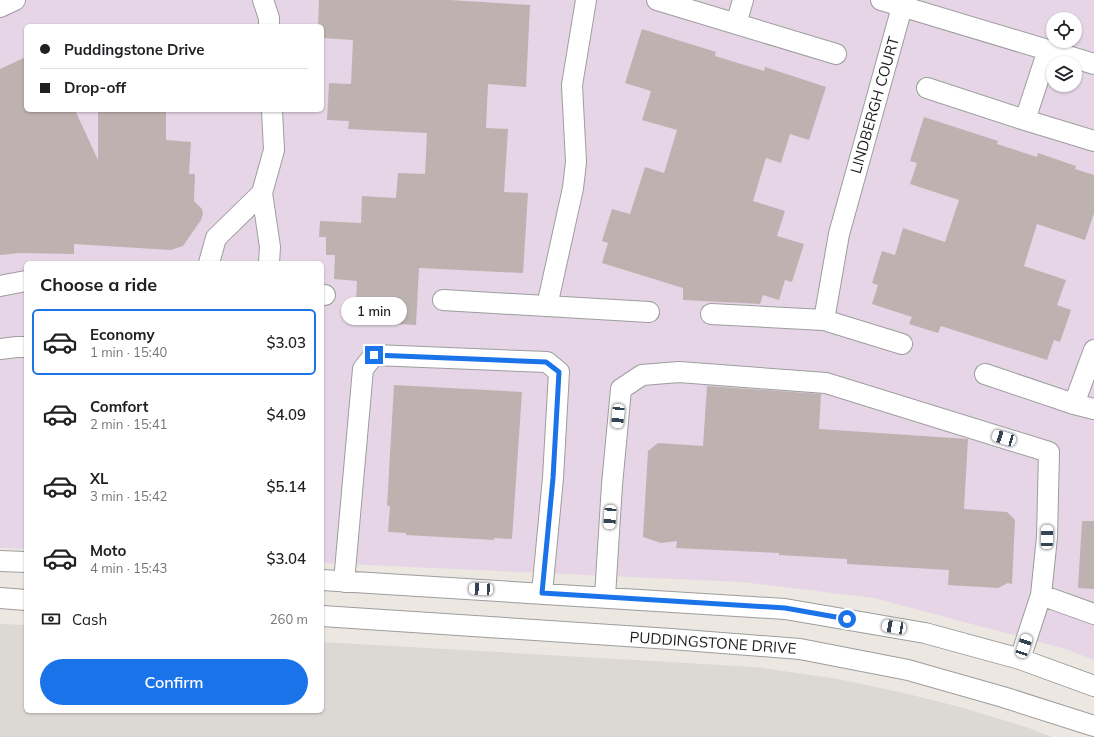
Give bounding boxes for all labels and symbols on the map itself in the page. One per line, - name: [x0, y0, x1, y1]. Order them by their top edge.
- street label: LINDBERGH COURT: [846, 34, 903, 176]
- callout: 1 min: [341, 297, 407, 325]
- route end: [365, 346, 383, 364]
- car: [611, 404, 625, 428]
- car: [991, 429, 1017, 447]
- car: [603, 505, 617, 529]
- car: [1041, 525, 1053, 549]
- car: [469, 582, 493, 596]
- route start: [838, 610, 856, 628]
- car: [881, 619, 907, 635]
- street label: PUDDINGSTONE DRIVE: [629, 627, 797, 658]
- car: [1015, 633, 1033, 659]

